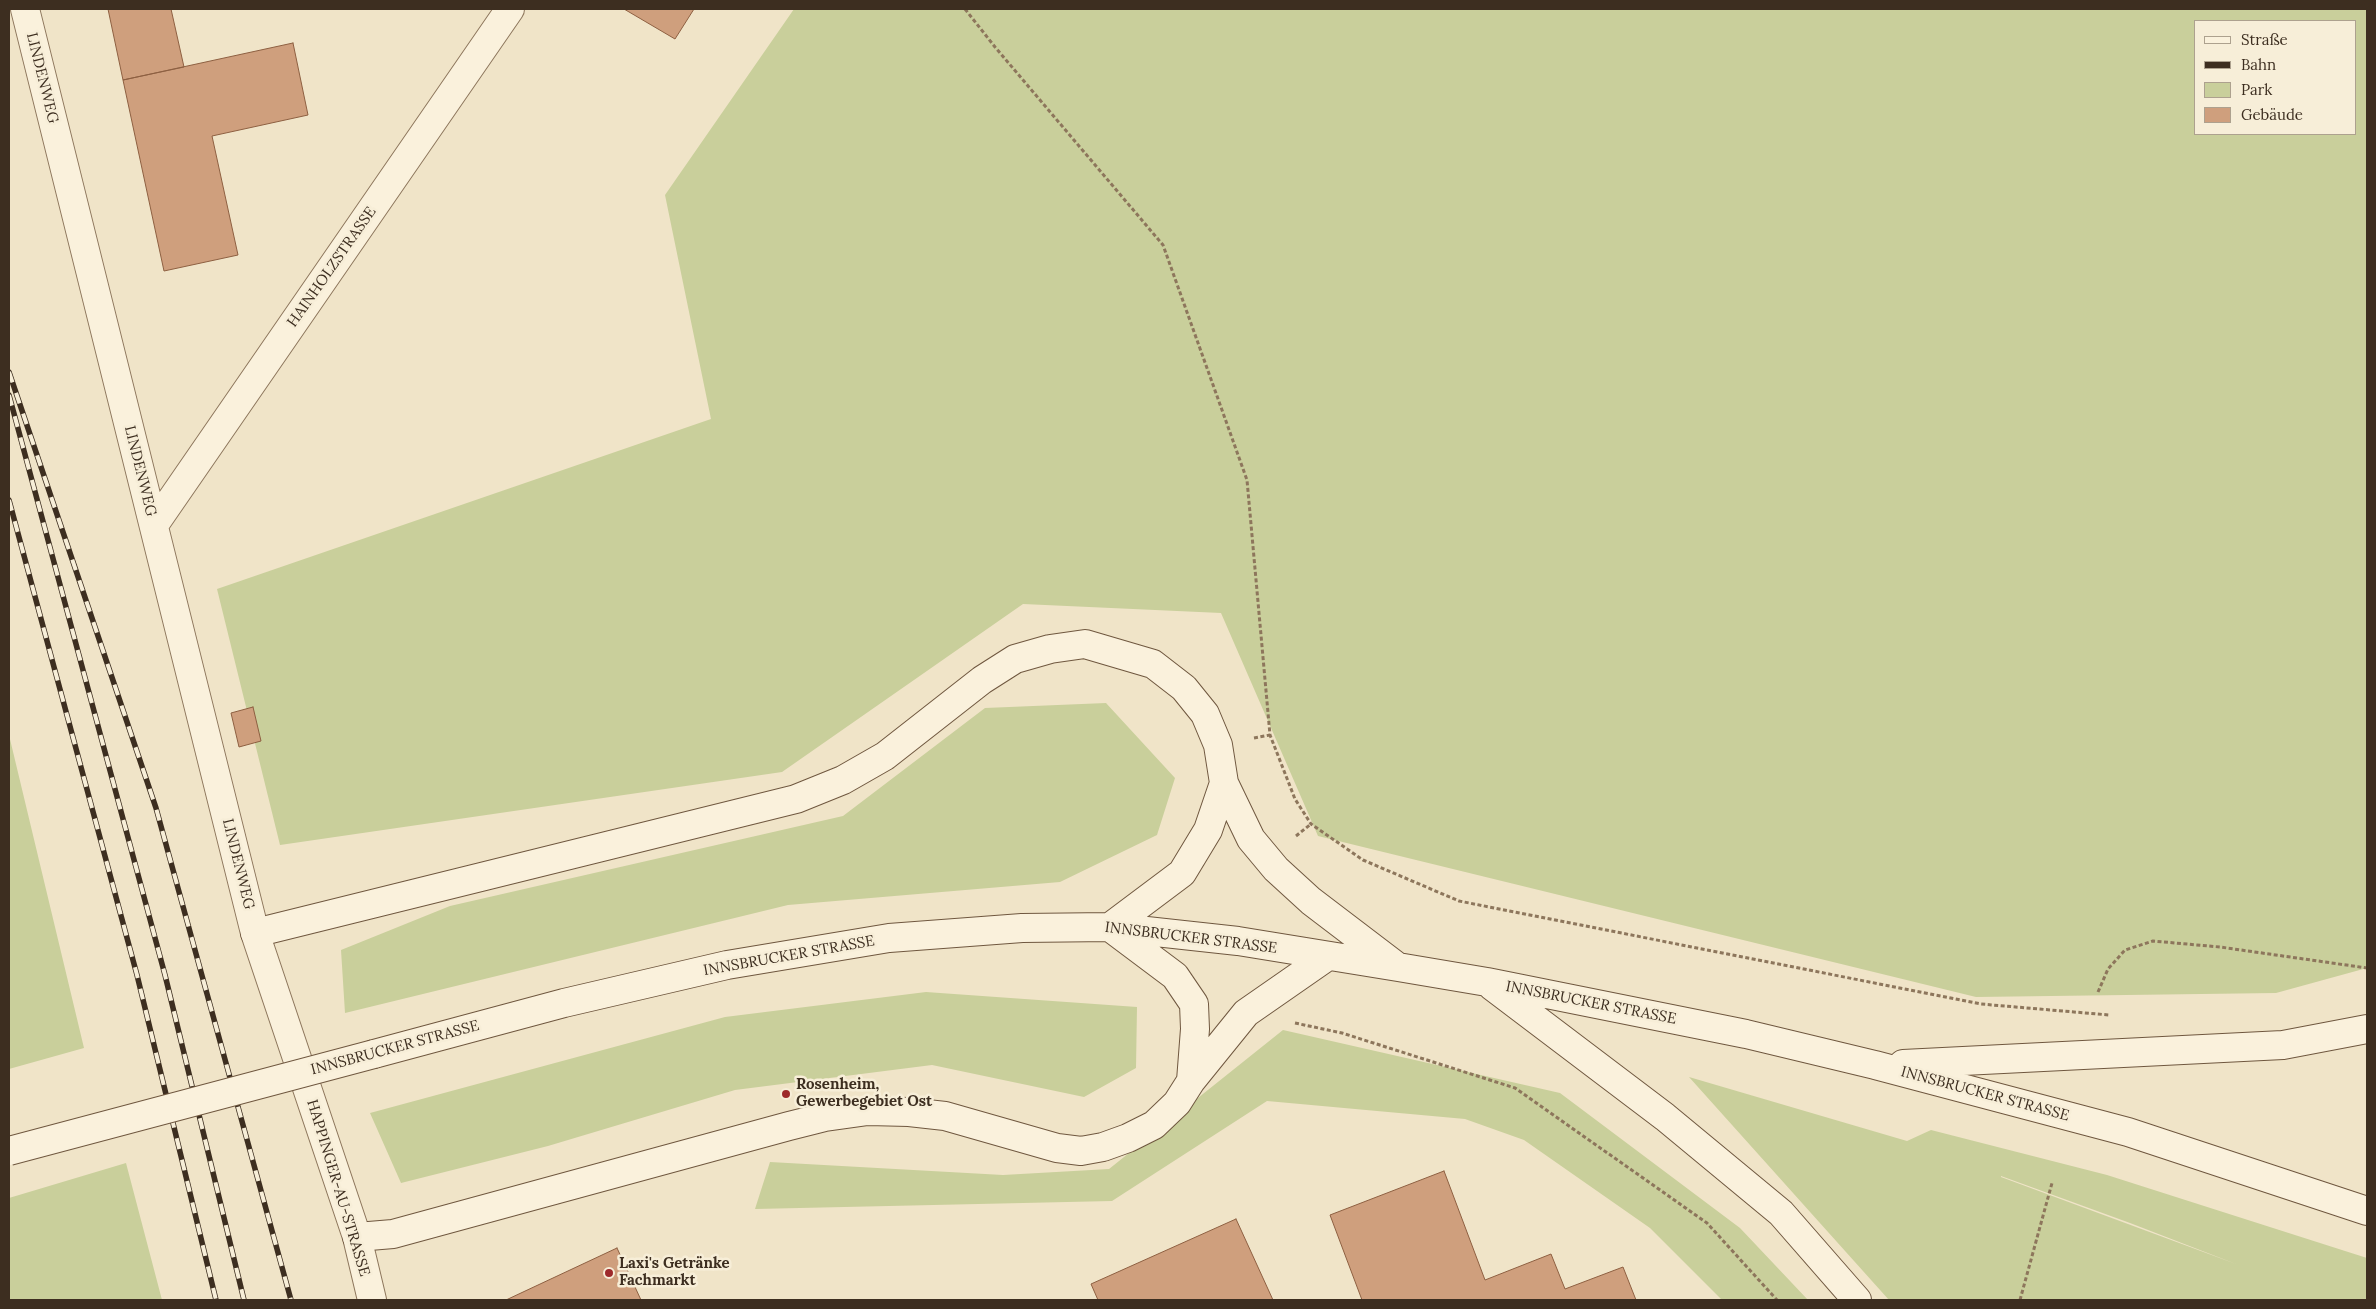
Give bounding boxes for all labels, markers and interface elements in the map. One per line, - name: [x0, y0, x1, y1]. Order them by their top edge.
- legend: [2194, 20, 2356, 135]
- text: Straße: [2241, 30, 2288, 49]
- street label: LINDENWEG: [22, 31, 62, 125]
- text: Bahn: [2241, 55, 2276, 74]
- text: Park: [2241, 80, 2272, 99]
- text: Gebäude: [2241, 105, 2303, 124]
- street label: HAINHOLZSTRASSE: [284, 203, 380, 331]
- street label: LINDENWEG: [120, 424, 160, 518]
- street label: LINDENWEG: [218, 817, 258, 911]
- street label: INNSBRUCKER STRASSE: [1104, 918, 1278, 958]
- street label: INNSBRUCKER STRASSE: [702, 932, 876, 980]
- street label: INNSBRUCKER STRASSE: [1504, 978, 1678, 1028]
- street label: INNSBRUCKER STRASSE: [309, 1017, 481, 1079]
- street label: INNSBRUCKER STRASSE: [1899, 1063, 2071, 1125]
- place label: Rosenheim, Gewerbegebiet Ost: [796, 1076, 932, 1111]
- marker: Rosenheim, Gewerbegebiet Ost: [780, 1088, 792, 1100]
- street label: HAPPINGER-AU-STRASSE: [302, 1097, 374, 1279]
- place label: Laxi's Getränke Fachmarkt: [619, 1255, 730, 1290]
- marker: Laxi's Getränke Fachmarkt: [603, 1267, 615, 1279]

